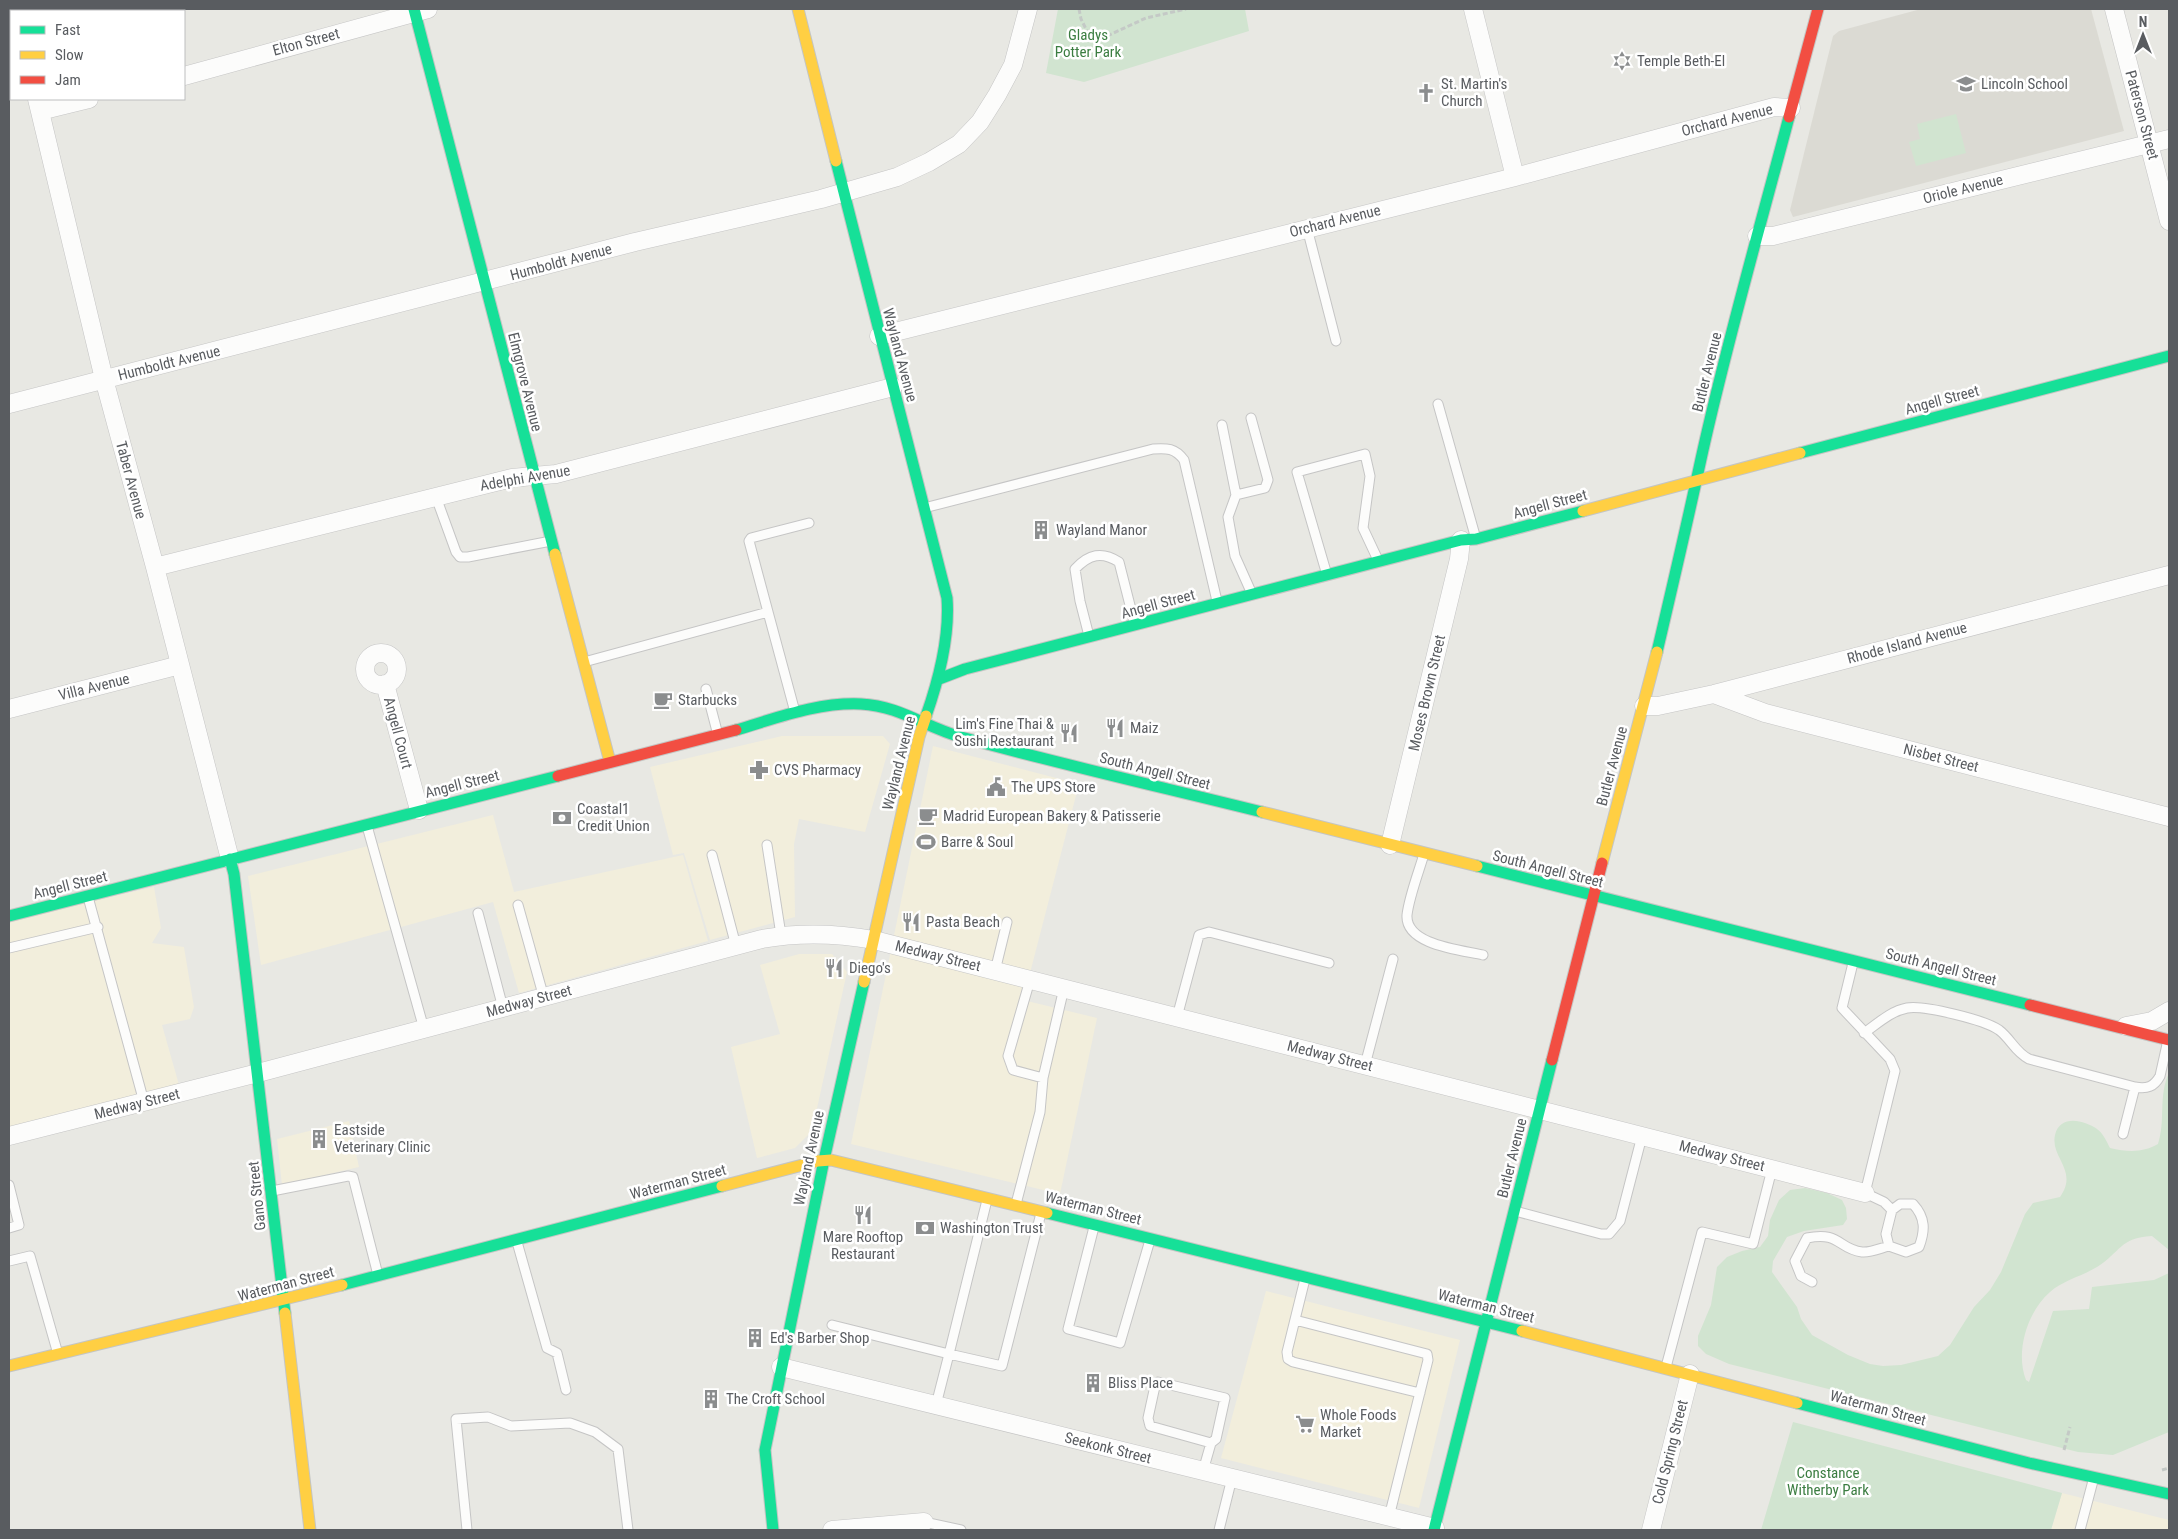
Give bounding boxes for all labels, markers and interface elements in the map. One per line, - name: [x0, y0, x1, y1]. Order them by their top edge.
- legend: [10, 10, 185, 100]
- north arrow: [2118, 10, 2168, 60]
- text: N: [2139, 14, 2147, 30]
- text: Fast: [55, 21, 80, 39]
- street label: Elton Street: [271, 24, 341, 60]
- park label: Gladys Potter Park: [1055, 26, 1121, 61]
- text: Slow: [55, 46, 84, 64]
- synagogue icon: Temple Beth-El: [1611, 50, 1633, 72]
- place label: Temple Beth-El: [1637, 52, 1725, 70]
- street label: Paterson Street: [2121, 68, 2163, 162]
- text: Jam: [55, 71, 81, 89]
- school or university icon: Lincoln School: [1955, 73, 1977, 95]
- place label: St. Martin's Church: [1441, 75, 1507, 110]
- place label: Lincoln School: [1981, 75, 2068, 93]
- church icon: St. Martin's Church: [1415, 82, 1437, 104]
- street label: Orchard Avenue: [1680, 100, 1774, 140]
- street label: Oriole Avenue: [1921, 170, 2005, 208]
- street label: Orchard Avenue: [1288, 201, 1382, 241]
- street label: Humboldt Avenue: [508, 240, 614, 284]
- street label: Wayland Avenue: [879, 306, 921, 404]
- street label: Butler Avenue: [1688, 330, 1726, 414]
- street label: Elmgrove Avenue: [504, 331, 546, 433]
- street label: Humboldt Avenue: [116, 342, 222, 384]
- street label: Angell Street: [1903, 381, 1981, 419]
- street label: Taber Avenue: [112, 439, 150, 521]
- street label: Adelphi Avenue: [478, 461, 572, 495]
- street label: Angell Street: [1511, 485, 1589, 523]
- building icon: Wayland Manor: [1030, 519, 1052, 541]
- place label: Wayland Manor: [1056, 521, 1148, 539]
- street label: Angell Street: [1119, 585, 1197, 623]
- street label: Rhode Island Avenue: [1845, 618, 1969, 668]
- street label: Moses Brown Street: [1405, 633, 1449, 753]
- street label: Villa Avenue: [57, 669, 131, 705]
- cafe icon: Starbucks: [652, 689, 674, 711]
- place label: Starbucks: [678, 691, 737, 709]
- street label: Angell Court: [380, 695, 416, 771]
- street label: Wayland Avenue: [879, 714, 919, 812]
- place label: Lim's Fine Thai & Sushi Restaurant: [954, 715, 1055, 750]
- restaurant icon: Maiz: [1104, 717, 1126, 739]
- place label: Maiz: [1130, 719, 1159, 737]
- restaurant icon: Lim's Fine Thai & Sushi Restaurant: [1058, 722, 1080, 744]
- street label: Butler Avenue: [1593, 724, 1631, 808]
- street label: Nisbet Street: [1901, 740, 1981, 776]
- street label: South Angell Street: [1098, 749, 1212, 793]
- pharmacy icon: CVS Pharmacy: [748, 759, 770, 781]
- place label: CVS Pharmacy: [774, 761, 861, 779]
- street label: Angell Street: [423, 766, 501, 802]
- public building icon: The UPS Store: [985, 776, 1007, 798]
- place label: The UPS Store: [1011, 778, 1096, 796]
- place label: Coastal1 Credit Union: [577, 800, 650, 835]
- cafe icon: Madrid European Bakery & Patisserie: [917, 805, 939, 827]
- bank icon: Coastal1 Credit Union: [551, 807, 573, 829]
- place label: Madrid European Bakery & Patisserie: [943, 807, 1161, 825]
- sports icon: Barre & Soul: [915, 831, 937, 853]
- place label: Barre & Soul: [941, 833, 1013, 851]
- street label: South Angell Street: [1491, 847, 1605, 891]
- street label: Angell Street: [31, 867, 109, 903]
- restaurant icon: Pasta Beach: [900, 911, 922, 933]
- place label: Pasta Beach: [926, 913, 1000, 931]
- street label: Medway Street: [893, 937, 983, 975]
- street label: South Angell Street: [1884, 945, 1998, 989]
- restaurant icon: Diego's: [823, 957, 845, 979]
- place label: Diego's: [849, 959, 891, 977]
- street label: Medway Street: [484, 981, 574, 1021]
- street label: Medway Street: [1285, 1037, 1375, 1075]
- street label: Medway Street: [92, 1085, 182, 1123]
- street label: Wayland Avenue: [790, 1109, 828, 1207]
- street label: Butler Avenue: [1493, 1116, 1531, 1200]
- place label: Eastside Veterinary Clinic: [334, 1121, 431, 1156]
- building icon: Eastside Veterinary Clinic: [308, 1128, 330, 1150]
- street label: Medway Street: [1677, 1137, 1767, 1175]
- street label: Gano Street: [244, 1161, 270, 1231]
- street label: Waterman Street: [628, 1161, 728, 1203]
- street label: Waterman Street: [1043, 1187, 1143, 1229]
- restaurant icon: Mare Rooftop Restaurant: [852, 1204, 874, 1226]
- bank icon: Washington Trust: [914, 1217, 936, 1239]
- place label: Washington Trust: [940, 1219, 1043, 1237]
- place label: Mare Rooftop Restaurant: [823, 1228, 903, 1263]
- street label: Waterman Street: [236, 1263, 336, 1305]
- street label: Waterman Street: [1436, 1285, 1536, 1327]
- building icon: Ed's Barber Shop: [744, 1327, 766, 1349]
- place label: Ed's Barber Shop: [770, 1329, 869, 1347]
- building icon: Bliss Place: [1082, 1372, 1104, 1394]
- place label: Bliss Place: [1108, 1374, 1173, 1392]
- street label: Waterman Street: [1828, 1387, 1928, 1429]
- building icon: The Croft School: [700, 1388, 722, 1410]
- place label: The Croft School: [726, 1390, 825, 1408]
- street label: Cold Spring Street: [1648, 1398, 1692, 1506]
- place label: Whole Foods Market: [1320, 1406, 1397, 1441]
- supermarket icon: Whole Foods Market: [1294, 1413, 1316, 1435]
- street label: Seekonk Street: [1063, 1429, 1153, 1467]
- park label: Constance Witherby Park: [1787, 1464, 1869, 1499]

